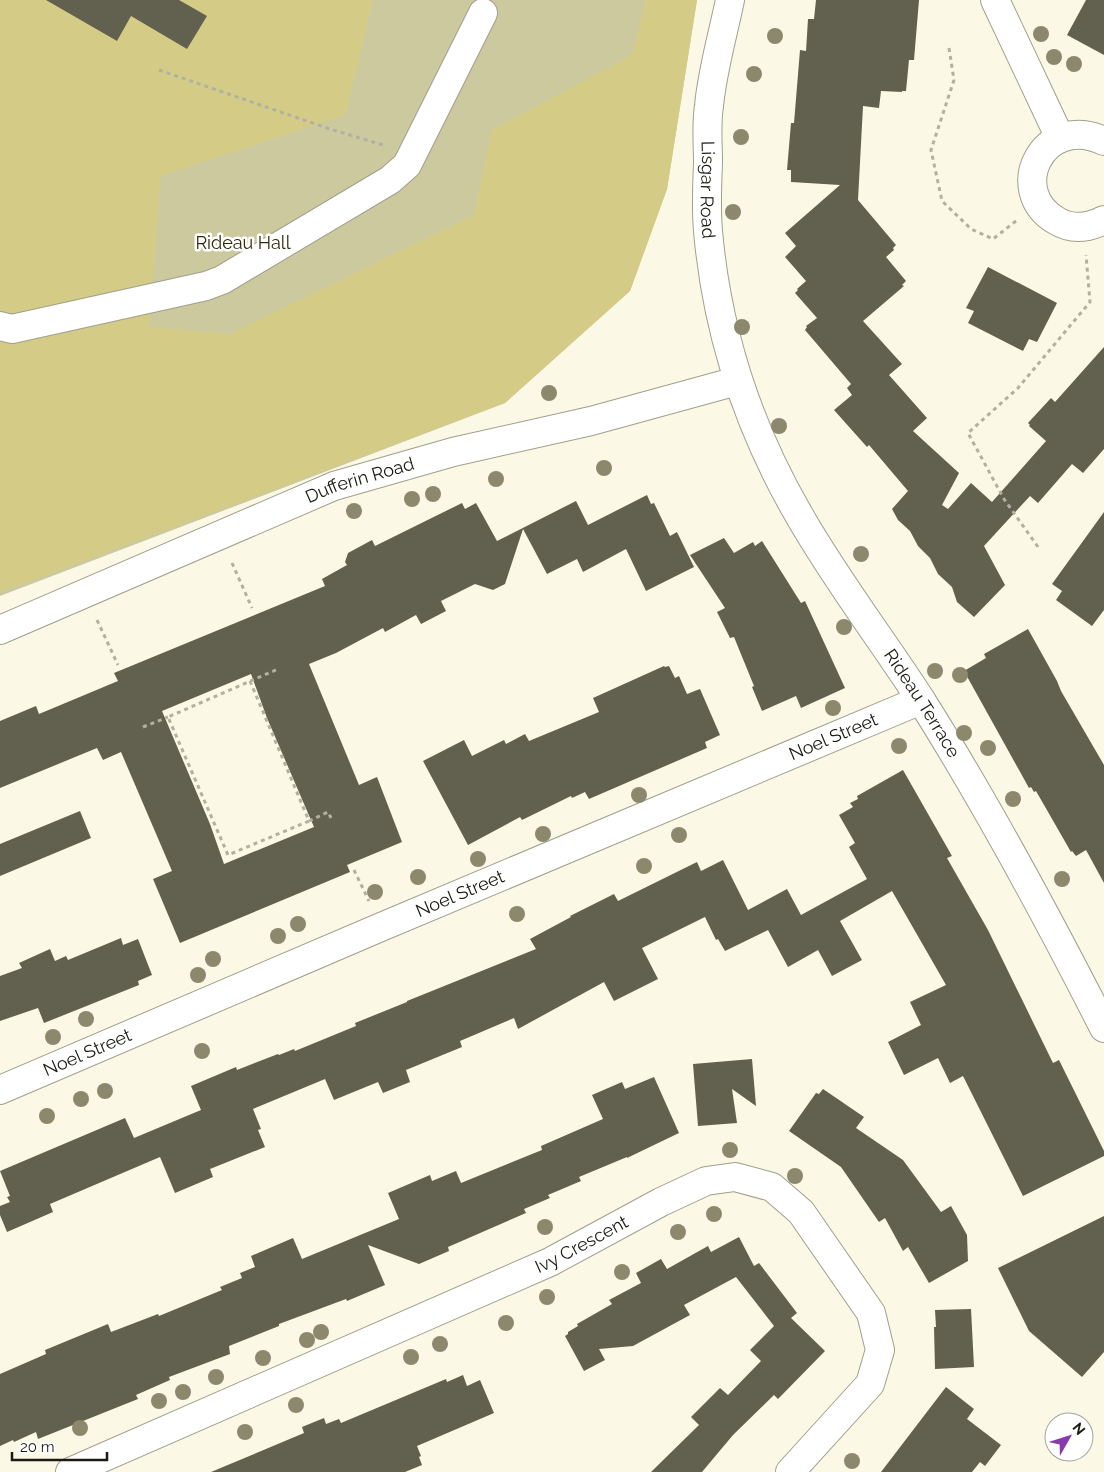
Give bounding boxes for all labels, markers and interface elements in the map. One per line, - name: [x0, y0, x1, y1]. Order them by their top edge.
- street label: Lisgar Road: [697, 141, 720, 240]
- park label: Rideau Hall: [195, 232, 291, 253]
- street label: Dufferin Road: [302, 453, 416, 507]
- street label: Rideau Terrace: [880, 645, 965, 761]
- street label: Noel Street: [786, 709, 880, 764]
- street label: Noel Street: [412, 865, 507, 921]
- street label: Noel Street: [40, 1024, 134, 1080]
- street label: Ivy Crescent: [532, 1211, 632, 1277]
- north arrow: [1044, 1412, 1094, 1462]
- text: N: [1070, 1420, 1089, 1438]
- scale bar: [12, 1430, 108, 1462]
- text: 20 m: [20, 1438, 55, 1456]

